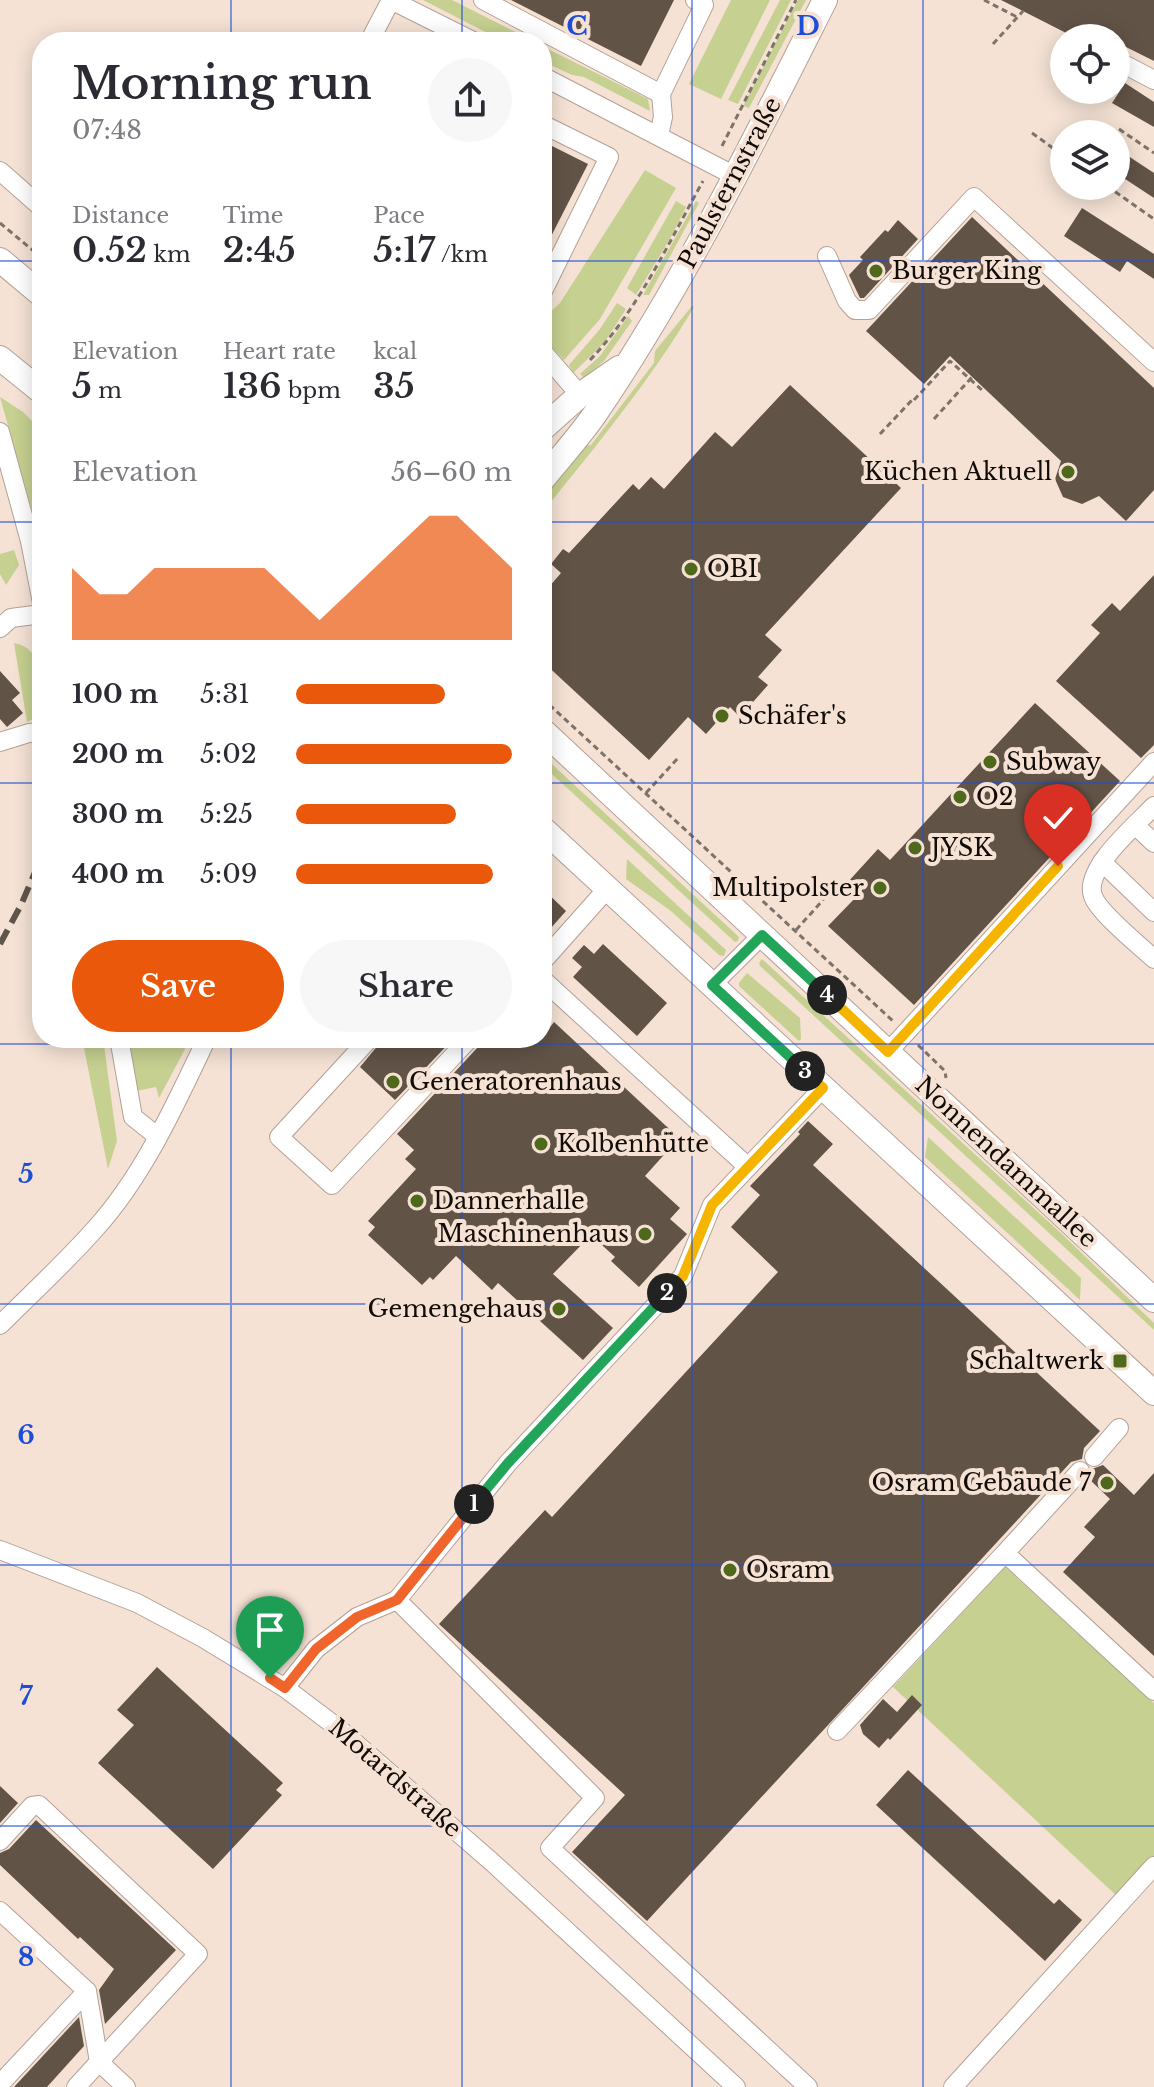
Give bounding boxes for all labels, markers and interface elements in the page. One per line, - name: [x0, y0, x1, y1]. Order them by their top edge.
- text: C: [566, 10, 588, 42]
- text: D: [796, 10, 820, 42]
- map controls: [1050, 24, 1130, 200]
- button: locate: [1050, 24, 1130, 104]
- text: Morning run: [72, 56, 372, 111]
- button: share: [428, 58, 512, 142]
- street label: Paulsternstraße: [672, 92, 787, 273]
- text: 07:48: [72, 114, 142, 146]
- button: layers: [1050, 120, 1130, 200]
- text: Distance: [72, 202, 169, 229]
- text: Time: [223, 202, 283, 229]
- text: Pace: [373, 202, 425, 229]
- text: 0.52: [72, 229, 147, 271]
- text: 2:45: [223, 229, 296, 271]
- text: 5:17: [373, 229, 435, 271]
- text: km: [147, 241, 191, 268]
- text: /km: [435, 241, 488, 268]
- place label: Burger King: [892, 256, 1042, 285]
- marker: Burger King: [867, 262, 885, 280]
- text: Elevation: [72, 338, 178, 365]
- text: Heart rate: [223, 338, 336, 365]
- text: kcal: [373, 338, 417, 365]
- text: 5: [72, 365, 92, 407]
- text: 136: [223, 365, 282, 407]
- text: 35: [373, 365, 415, 407]
- text: m: [92, 377, 122, 404]
- text: bpm: [282, 377, 341, 404]
- text: Elevation: [72, 456, 198, 488]
- text: 56–60 m: [391, 456, 512, 488]
- place label: Küchen Aktuell: [864, 457, 1052, 486]
- marker: Küchen Aktuell: [1059, 463, 1077, 481]
- place label: OBI: [707, 554, 758, 583]
- marker: OBI: [682, 560, 700, 578]
- text: 100 m: [72, 678, 158, 710]
- text: 5:31: [200, 678, 250, 710]
- place label: Schäfer's: [738, 701, 847, 730]
- marker: Schäfer's: [713, 707, 731, 725]
- text: 200 m: [72, 738, 164, 770]
- text: 5:02: [200, 738, 257, 770]
- place label: Subway: [1006, 747, 1102, 776]
- marker: Subway: [981, 753, 999, 771]
- place label: O2: [976, 782, 1014, 811]
- pin: [1024, 784, 1092, 866]
- marker: O2: [951, 788, 969, 806]
- icon: check: [1036, 796, 1080, 840]
- text: 300 m: [72, 798, 164, 830]
- text: 5:25: [200, 798, 253, 830]
- place label: JYSK: [928, 833, 993, 862]
- marker: JYSK: [906, 839, 924, 857]
- text: 400 m: [72, 858, 164, 890]
- text: 5:09: [200, 858, 257, 890]
- place label: Multipolster: [712, 873, 865, 902]
- marker: Multipolster: [871, 879, 889, 897]
- button: Save: [72, 940, 284, 1032]
- button: Share: [300, 940, 512, 1032]
- pin: 4: [807, 975, 847, 1015]
- text: 4: [820, 981, 834, 1008]
- pin: 3: [785, 1051, 825, 1091]
- text: 3: [798, 1057, 812, 1084]
- place label: Generatorenhaus: [409, 1067, 622, 1096]
- street label: Nonnendammallee: [910, 1070, 1103, 1253]
- marker: Generatorenhaus: [384, 1073, 402, 1091]
- place label: Kolbenhütte: [557, 1129, 709, 1158]
- marker: Kolbenhütte: [532, 1135, 550, 1153]
- text: 5: [18, 1158, 34, 1190]
- place label: Dannerhalle: [433, 1186, 585, 1215]
- marker: Dannerhalle: [408, 1192, 426, 1210]
- place label: Maschinenhaus: [437, 1219, 629, 1248]
- marker: Maschinenhaus: [636, 1225, 654, 1243]
- pin: 2: [647, 1273, 687, 1313]
- text: 2: [660, 1279, 674, 1306]
- place label: Gemengehaus: [368, 1294, 543, 1323]
- marker: Gemengehaus: [550, 1300, 568, 1318]
- place label: Schaltwerk: [969, 1346, 1104, 1375]
- marker: Schaltwerk: [1111, 1352, 1129, 1370]
- text: 6: [17, 1419, 35, 1451]
- place label: Osram Gebäude 7: [872, 1468, 1092, 1497]
- marker: Osram Gebäude 7: [1098, 1474, 1116, 1492]
- pin: 1: [454, 1484, 494, 1524]
- text: 1: [469, 1490, 479, 1517]
- place label: Osram: [746, 1555, 830, 1584]
- marker: Osram: [721, 1561, 739, 1579]
- pin: [236, 1596, 304, 1678]
- icon: arrive: [248, 1608, 292, 1652]
- text: 7: [19, 1680, 33, 1712]
- street label: Motardstraße: [323, 1712, 467, 1843]
- text: 8: [18, 1941, 34, 1973]

